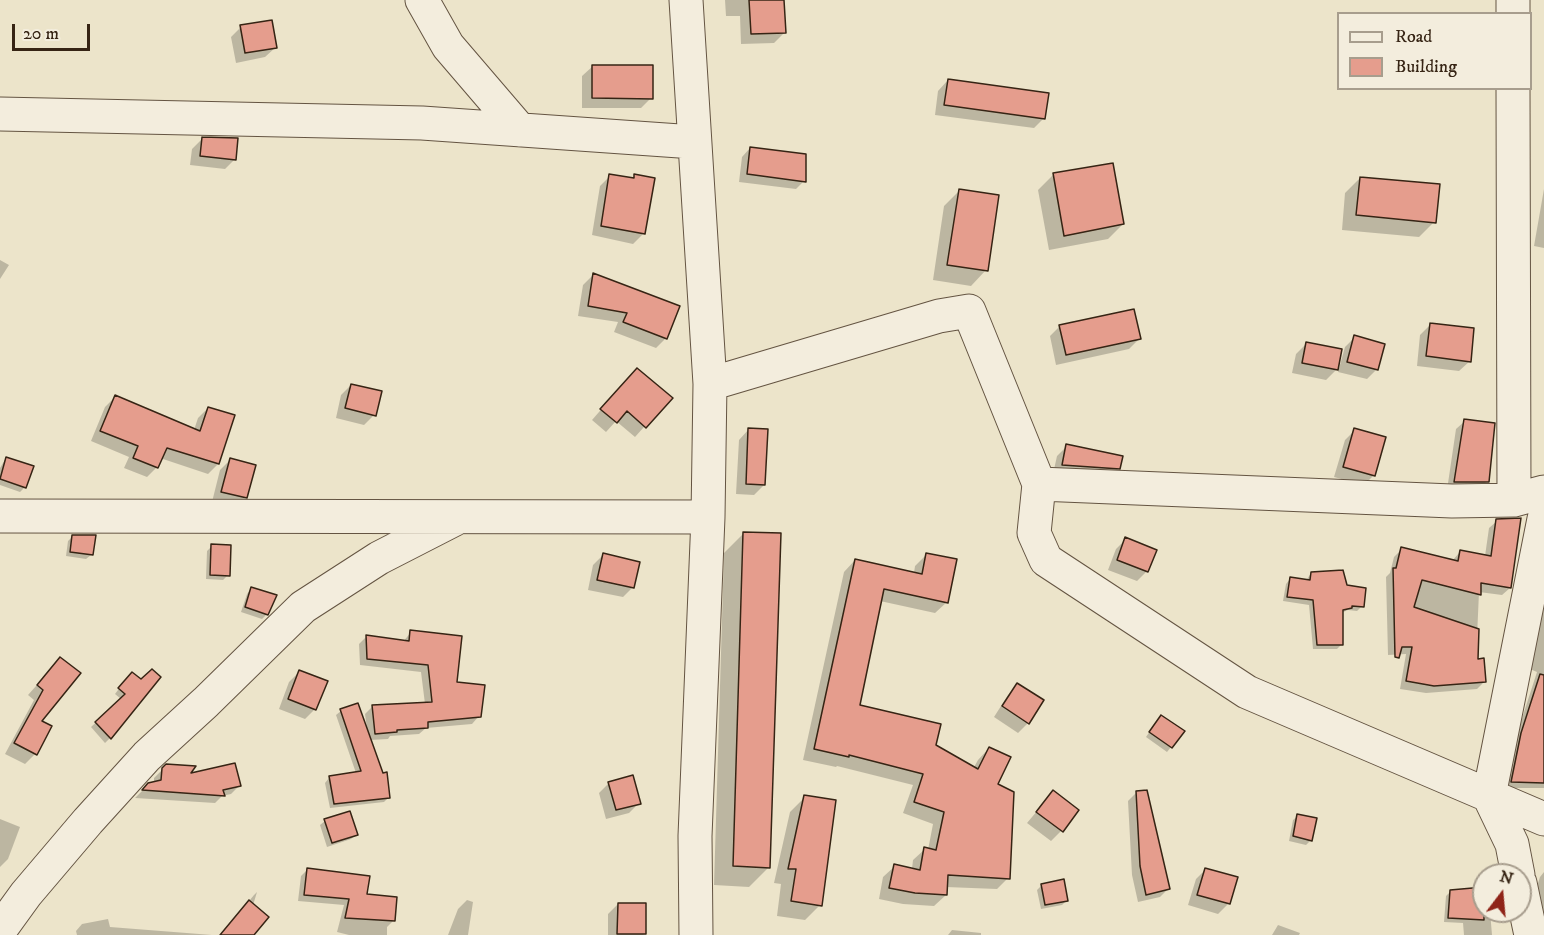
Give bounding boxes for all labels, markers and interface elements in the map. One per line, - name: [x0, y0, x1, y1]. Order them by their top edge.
- scale bar: [15, 12, 93, 50]
- legend: [1337, 12, 1532, 90]
- text: 20 m: [23, 23, 59, 45]
- text: Road: [1395, 26, 1432, 48]
- text: Building: [1395, 56, 1457, 78]
- north arrow: [1472, 863, 1532, 923]
- text: N: [1497, 866, 1515, 889]

